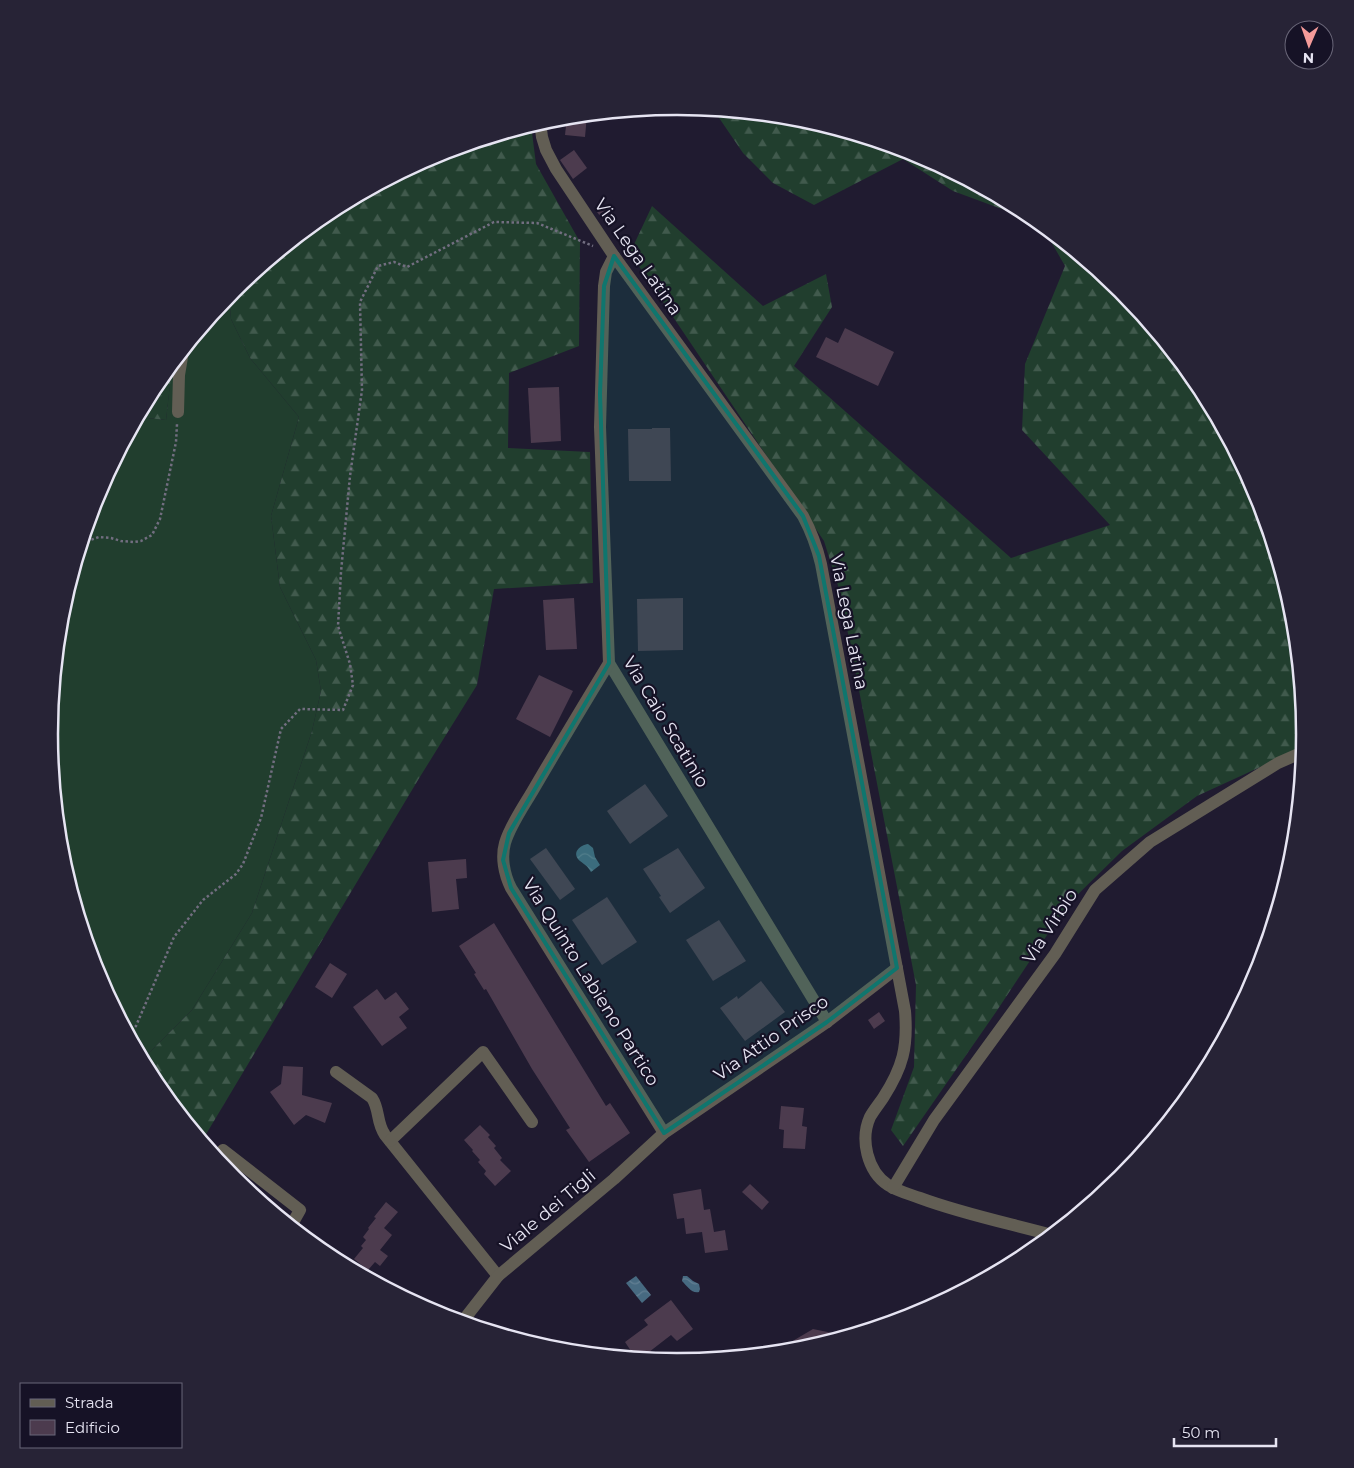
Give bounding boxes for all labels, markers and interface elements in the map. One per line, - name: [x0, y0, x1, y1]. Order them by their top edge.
- north arrow: [1284, 20, 1334, 70]
- text: N: [1303, 49, 1315, 67]
- street label: Via Lega Latina: [590, 194, 686, 320]
- street label: Via Lega Latina: [825, 552, 873, 692]
- street label: Via Caio Scatinio: [618, 653, 714, 791]
- street label: Via Quinto Labieno Partico: [518, 874, 664, 1090]
- street label: Via Virbio: [1018, 884, 1082, 968]
- street label: Via Attio Prisco: [709, 990, 833, 1086]
- street label: Viale dei Tigli: [496, 1165, 600, 1257]
- legend: [20, 1383, 182, 1448]
- text: Strada: [65, 1393, 114, 1412]
- scale bar: [1174, 1416, 1276, 1448]
- text: Edificio: [65, 1418, 120, 1437]
- text: 50 m: [1182, 1423, 1220, 1442]

